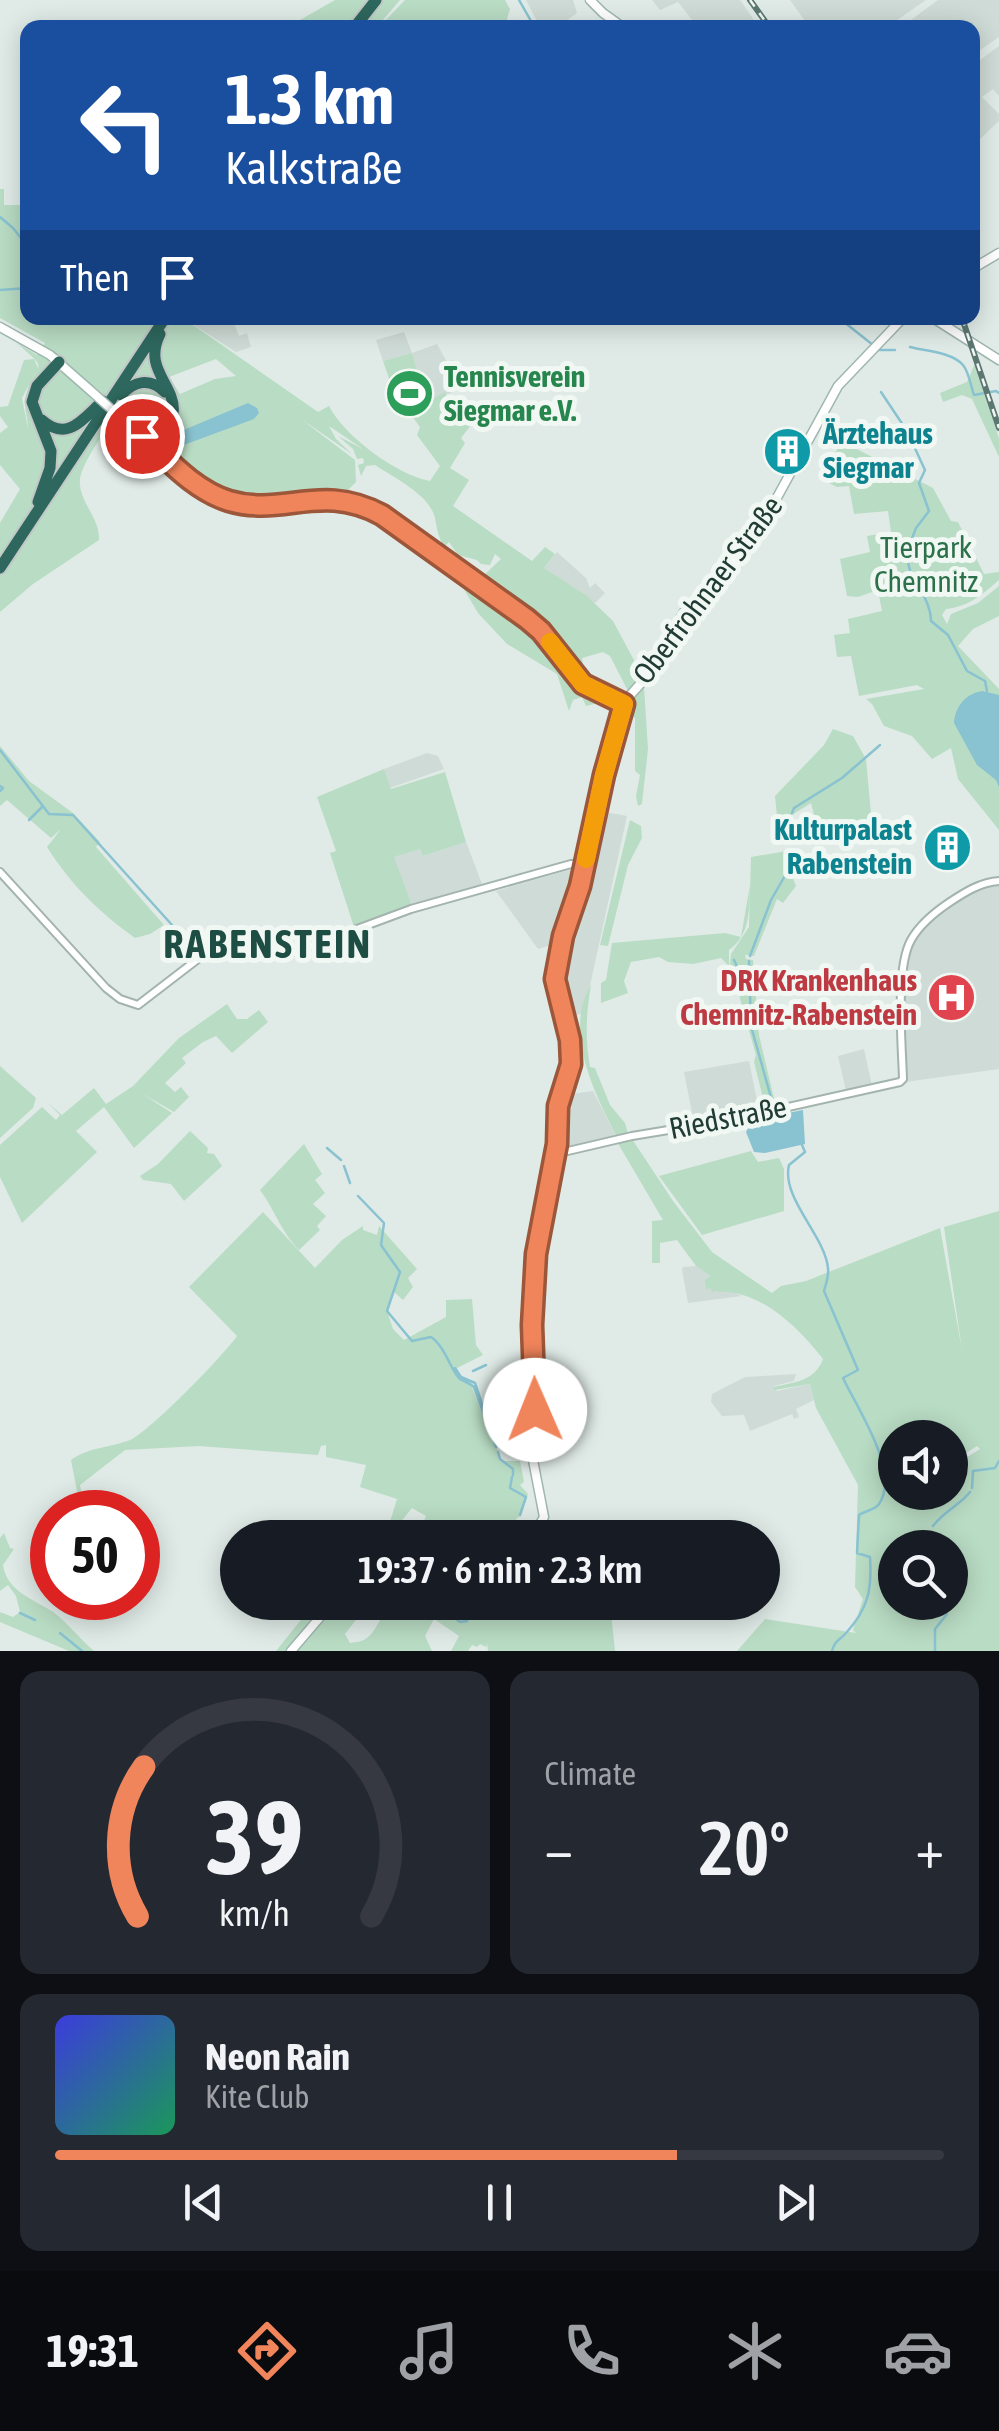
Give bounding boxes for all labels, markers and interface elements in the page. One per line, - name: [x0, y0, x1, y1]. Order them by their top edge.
- text: 1.3 km: [225, 59, 394, 139]
- icon: left: [60, 60, 190, 190]
- text: Kalkstraße: [225, 142, 403, 194]
- icon: arrive: [150, 250, 205, 305]
- text: Then: [60, 256, 130, 299]
- place label: Tennisverein Siegmar e.V.: [444, 359, 585, 427]
- sports icon: Tennisverein Siegmar e.V.: [383, 368, 435, 420]
- pin: [100, 394, 185, 479]
- icon: arrive: [115, 409, 170, 464]
- place label: Ärztehaus Siegmar: [822, 416, 933, 484]
- building icon: Ärztehaus Siegmar: [762, 425, 814, 477]
- street label: Oberfrohnaer Straße: [626, 489, 789, 690]
- park label: Tierpark Chemnitz: [874, 530, 978, 598]
- place label: Kulturpalast Rabenstein: [774, 812, 912, 880]
- building icon: Kulturpalast Rabenstein: [921, 821, 973, 873]
- district label: RABENSTEIN: [163, 921, 373, 966]
- place label: DRK Krankenhaus Chemnitz-Rabenstein: [680, 963, 917, 1031]
- hospital icon: DRK Krankenhaus Chemnitz-Rabenstein: [926, 972, 978, 1024]
- street label: Riedstraße: [666, 1089, 789, 1145]
- position arrow: [483, 1358, 587, 1462]
- map controls: [878, 1420, 968, 1620]
- button: sound: [878, 1420, 968, 1510]
- speed limit sign: 50: [30, 1490, 160, 1620]
- button: search: [878, 1530, 968, 1620]
- text: 19:37 · 6 min · 2.3 km: [358, 1548, 642, 1591]
- text: Climate: [545, 1755, 636, 1792]
- text: 39: [206, 1777, 304, 1896]
- text: 20°: [699, 1805, 790, 1891]
- text: −: [545, 1817, 573, 1880]
- text: +: [915, 1817, 944, 1880]
- text: km/h: [219, 1893, 290, 1934]
- text: Neon Rain: [205, 2035, 350, 2078]
- text: Kite Club: [205, 2078, 309, 2115]
- icon: previous: [176, 2175, 231, 2230]
- icon: pause: [472, 2175, 527, 2230]
- icon: next: [768, 2175, 823, 2230]
- icon: directions: [232, 2316, 302, 2386]
- icon: music: [394, 2316, 464, 2386]
- icon: phone: [557, 2316, 627, 2386]
- icon: climate: [720, 2316, 790, 2386]
- icon: car: [883, 2316, 953, 2386]
- text: 19:31: [46, 2325, 139, 2377]

